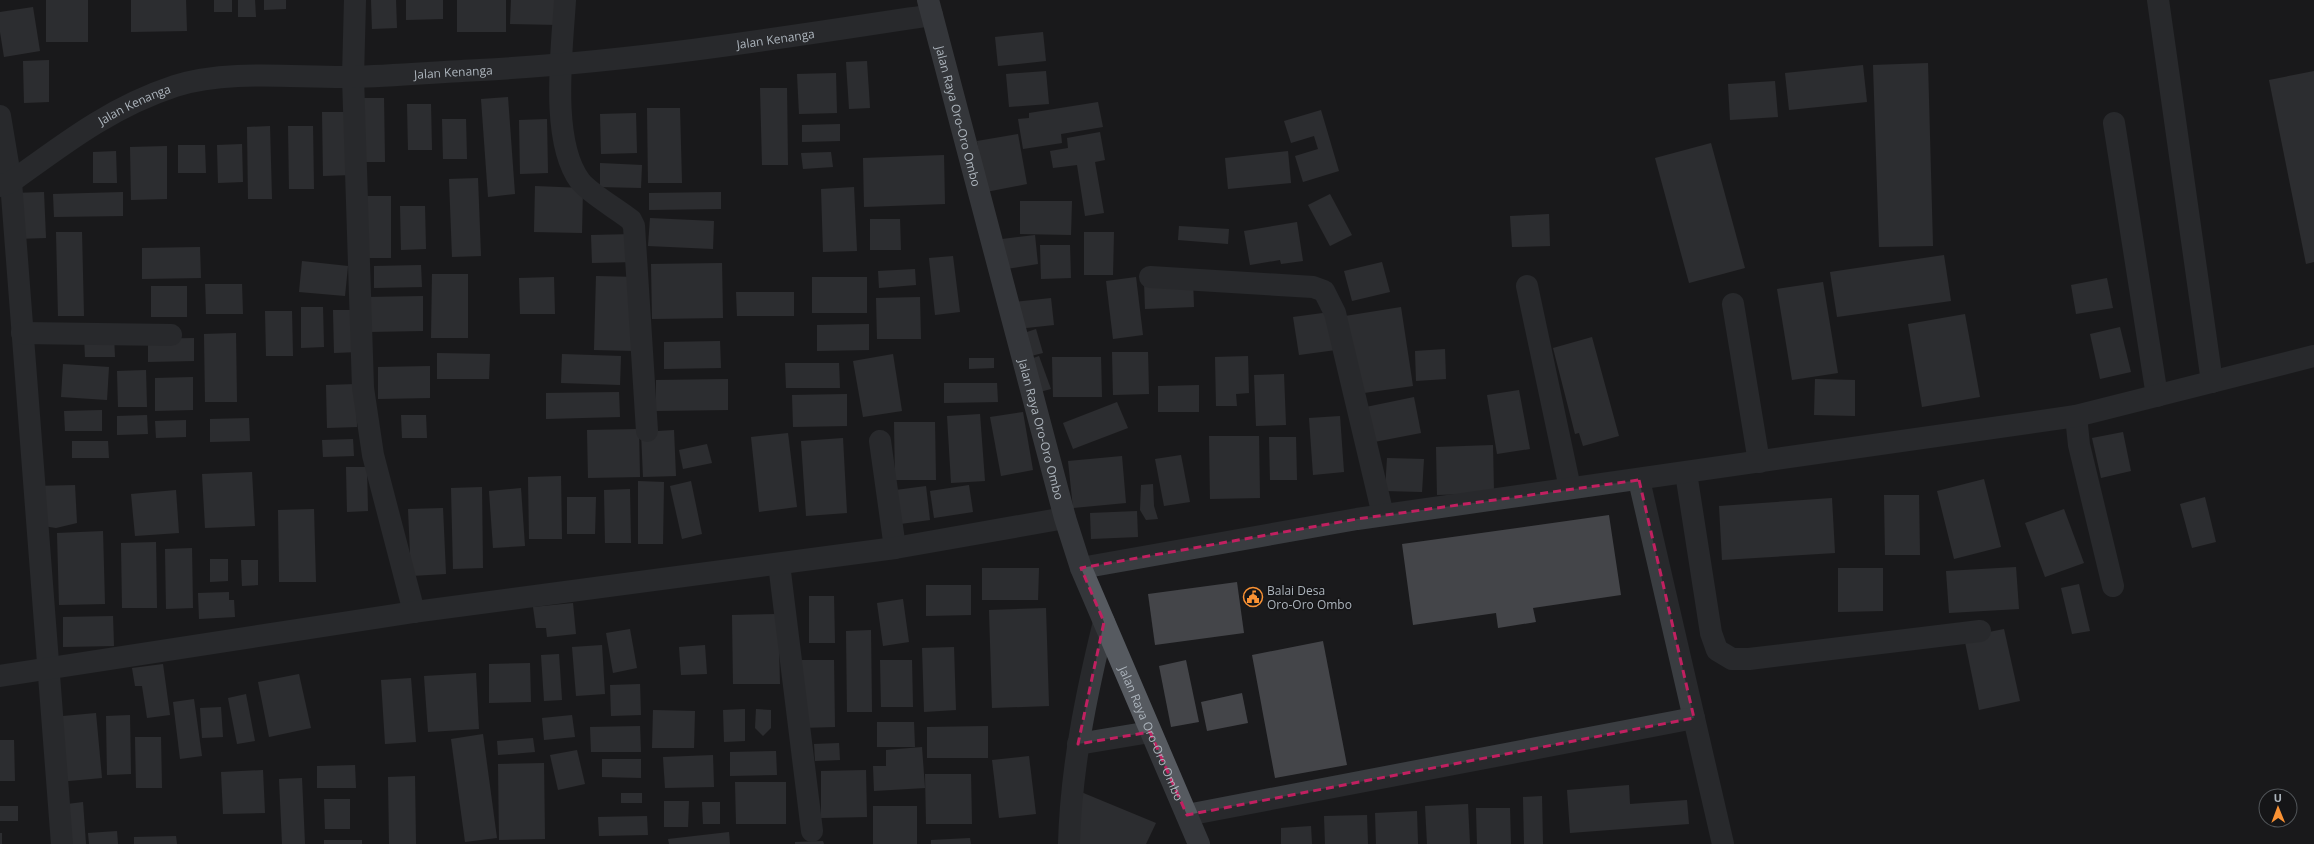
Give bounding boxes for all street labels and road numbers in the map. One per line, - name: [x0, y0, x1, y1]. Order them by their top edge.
- street label: Jalan Kenanga: [734, 24, 816, 53]
- street label: Jalan Raya Oro-Oro Ombo: [932, 43, 985, 188]
- street label: Jalan Kenanga: [412, 61, 493, 83]
- street label: Jalan Kenanga: [94, 80, 173, 129]
- street label: Jalan Raya Oro-Oro Ombo: [1015, 356, 1068, 501]
- street label: Jalan Raya Oro-Oro Ombo: [1115, 662, 1188, 803]

